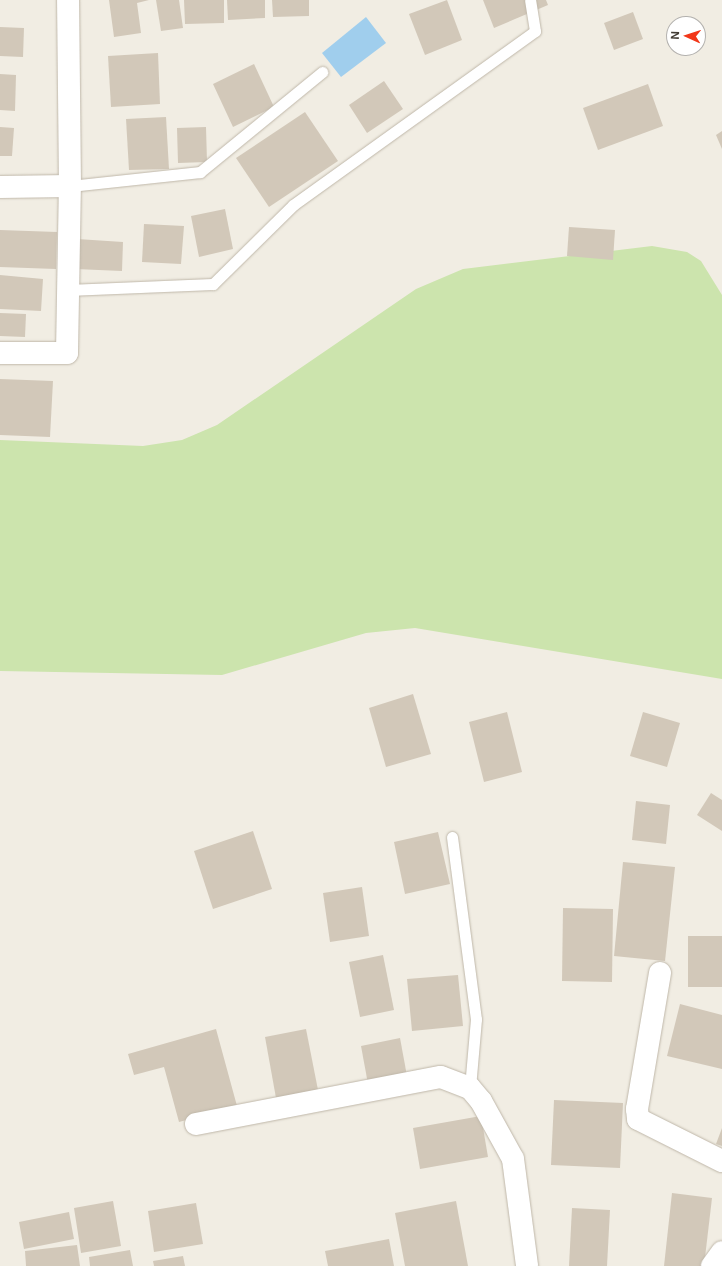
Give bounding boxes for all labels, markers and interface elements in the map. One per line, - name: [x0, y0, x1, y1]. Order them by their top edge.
- north arrow: [666, 16, 706, 56]
- text: N: [668, 31, 682, 40]

